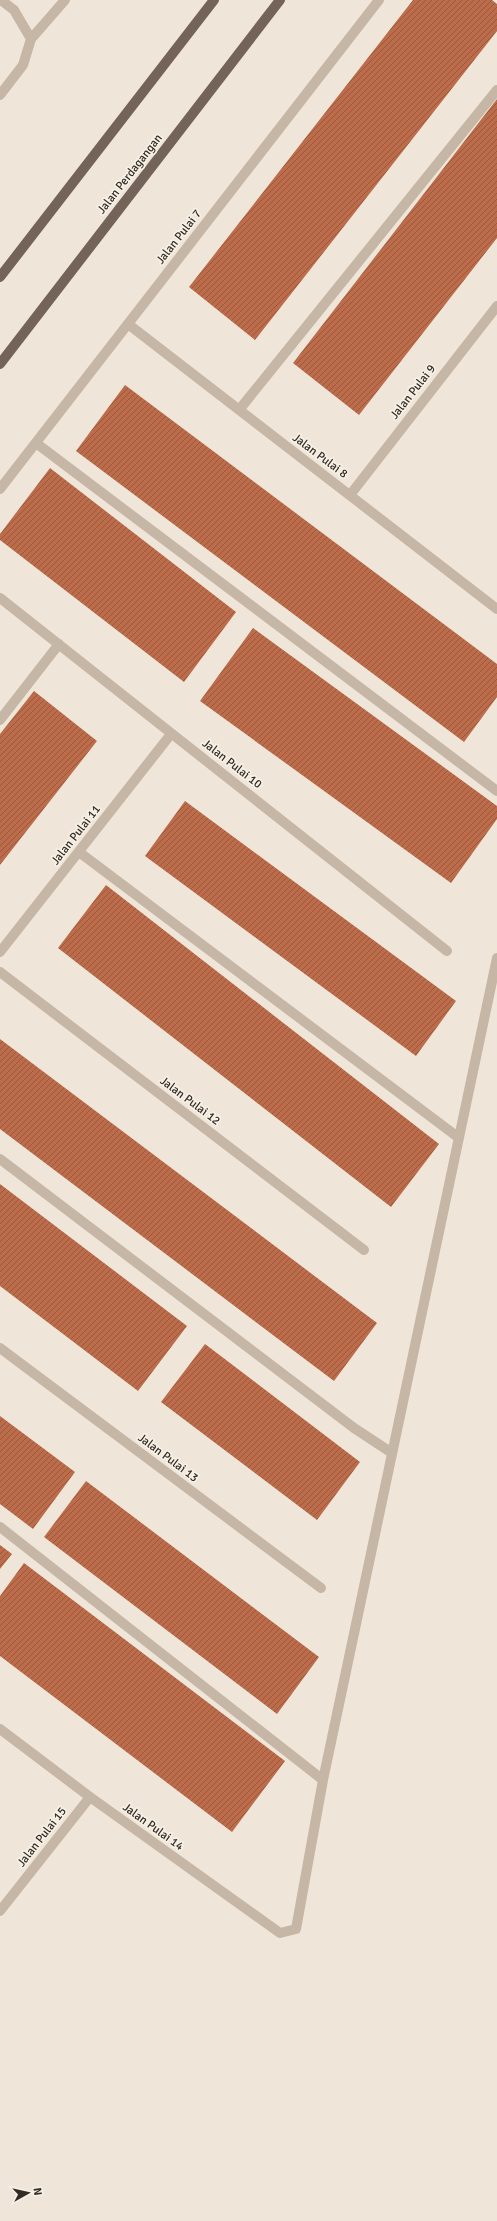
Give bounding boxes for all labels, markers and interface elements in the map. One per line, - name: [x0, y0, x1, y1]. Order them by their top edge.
- street label: Jalan Perdagangan: [94, 131, 166, 217]
- street label: Jalan Pulai 7: [153, 207, 205, 267]
- street label: Jalan Pulai 9: [387, 362, 439, 422]
- street label: Jalan Pulai 8: [289, 430, 351, 482]
- street label: Jalan Pulai 10: [199, 736, 265, 792]
- street label: Jalan Pulai 11: [48, 802, 104, 868]
- street label: Jalan Pulai 12: [157, 1073, 223, 1129]
- street label: Jalan Pulai 13: [135, 1430, 201, 1486]
- street label: Jalan Pulai 14: [120, 1800, 187, 1854]
- street label: Jalan Pulai 15: [14, 1804, 70, 1870]
- north arrow: [8, 2173, 48, 2213]
- text: N: [30, 2187, 44, 2196]

